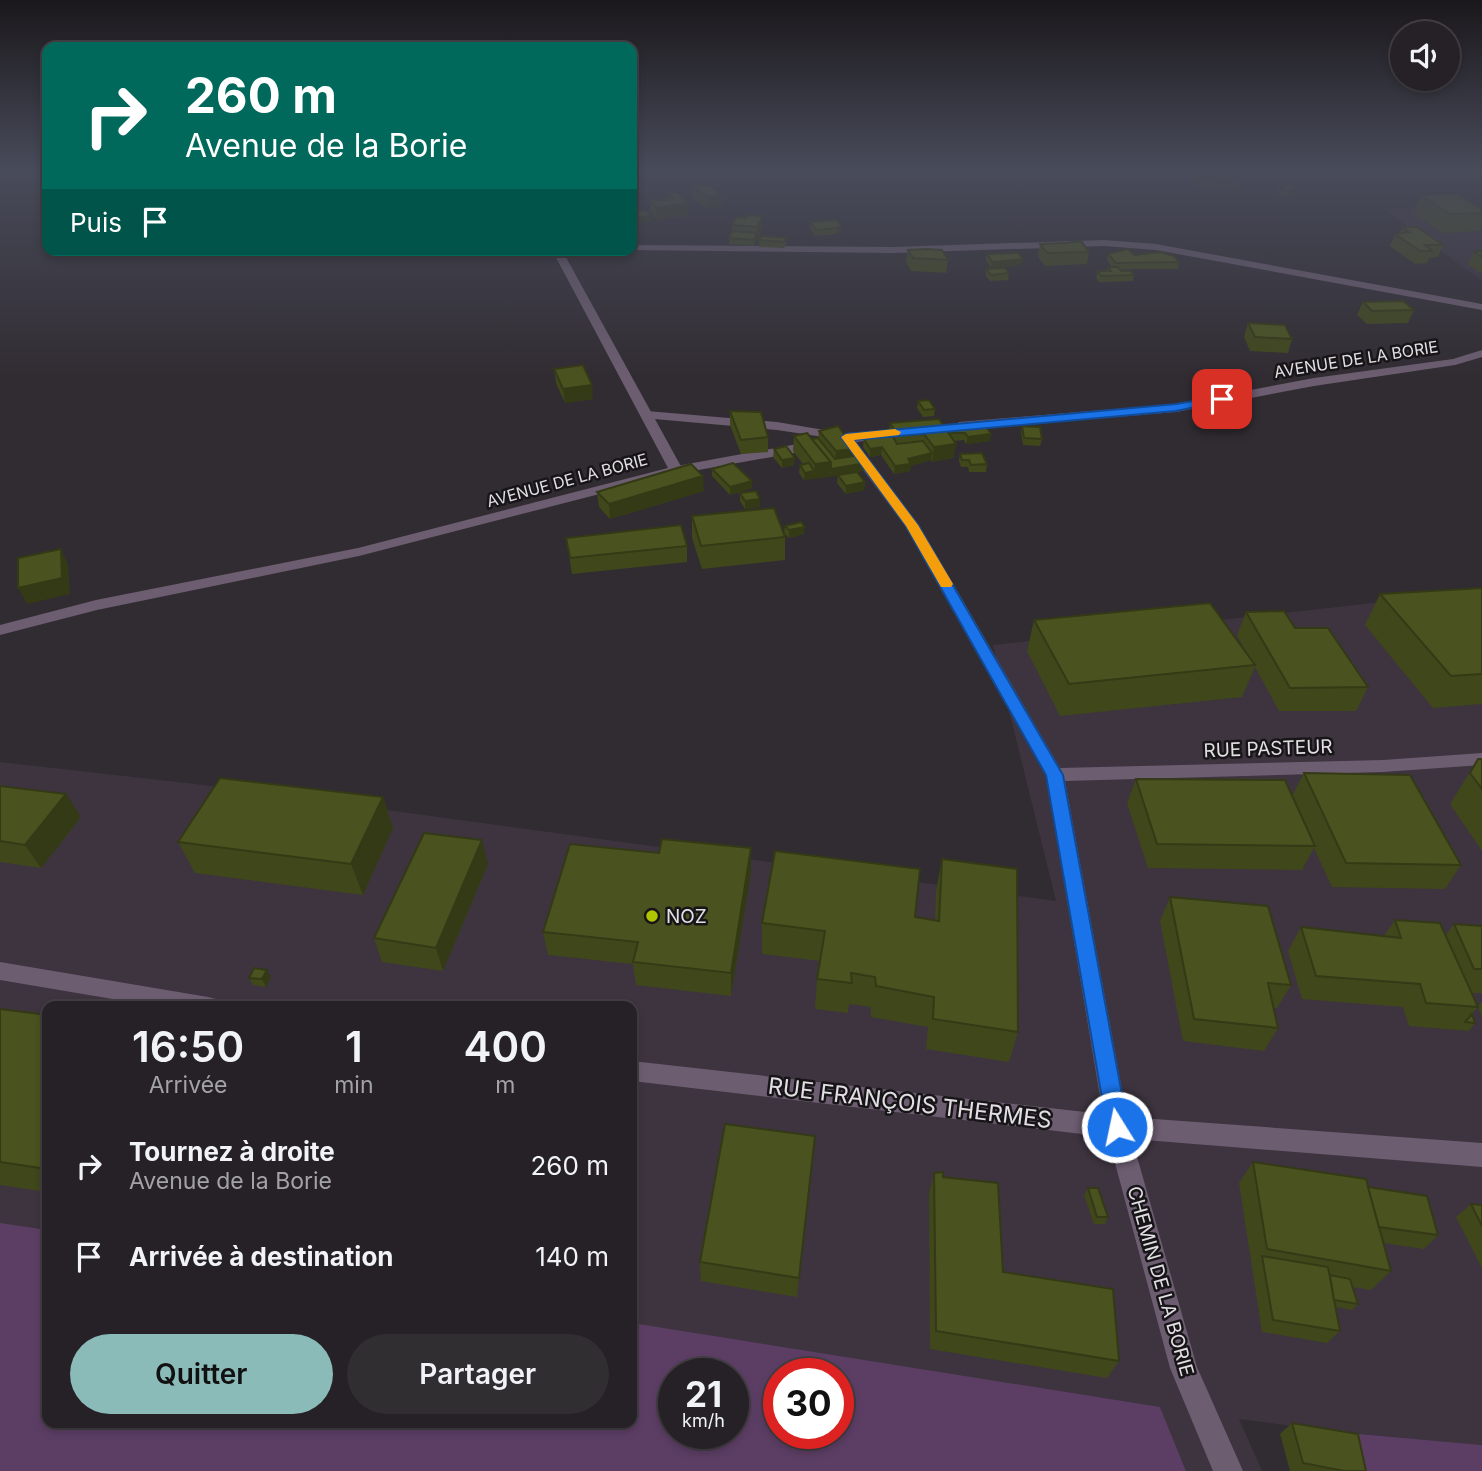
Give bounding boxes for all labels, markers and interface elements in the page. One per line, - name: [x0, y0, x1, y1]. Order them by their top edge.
- map controls: [1390, 21, 1460, 91]
- button: sound: [1390, 21, 1460, 91]
- text: 260 m: [185, 66, 337, 125]
- icon: right: [70, 70, 161, 161]
- text: Avenue de la Borie: [185, 126, 467, 165]
- icon: arrive: [136, 203, 174, 241]
- text: Puis: [70, 207, 122, 238]
- street label: AVENUE DE LA BORIE: [1273, 336, 1439, 382]
- pin: [1192, 369, 1252, 429]
- icon: arrive: [1203, 380, 1241, 418]
- street label: AVENUE DE LA BORIE: [484, 449, 650, 511]
- street label: RUE PASTEUR: [1203, 735, 1333, 762]
- place label: NOZ: [666, 905, 707, 928]
- marker: NOZ: [644, 908, 660, 924]
- text: 16:50: [132, 1021, 244, 1072]
- text: 1: [345, 1021, 363, 1072]
- text: 400: [464, 1021, 547, 1072]
- text: Arrivée: [149, 1071, 227, 1099]
- text: min: [334, 1071, 374, 1099]
- text: m: [495, 1071, 515, 1099]
- street label: RUE FRANÇOIS THERMES: [767, 1072, 1053, 1134]
- position arrow: [1080, 1090, 1154, 1164]
- text: Tournez à droite: [129, 1136, 335, 1167]
- icon: right: [70, 1147, 108, 1185]
- text: 260 m: [531, 1150, 609, 1181]
- text: Avenue de la Borie: [129, 1167, 332, 1195]
- street label: CHEMIN DE LA BORIE: [1122, 1183, 1199, 1379]
- icon: arrive: [70, 1238, 108, 1276]
- text: Arrivée à destination: [129, 1241, 394, 1272]
- text: 140 m: [535, 1241, 609, 1272]
- button: Quitter: [70, 1334, 333, 1414]
- button: Partager: [347, 1334, 609, 1414]
- speed limit sign: 30: [763, 1358, 854, 1449]
- text: 21: [685, 1373, 722, 1415]
- text: km/h: [682, 1410, 725, 1431]

